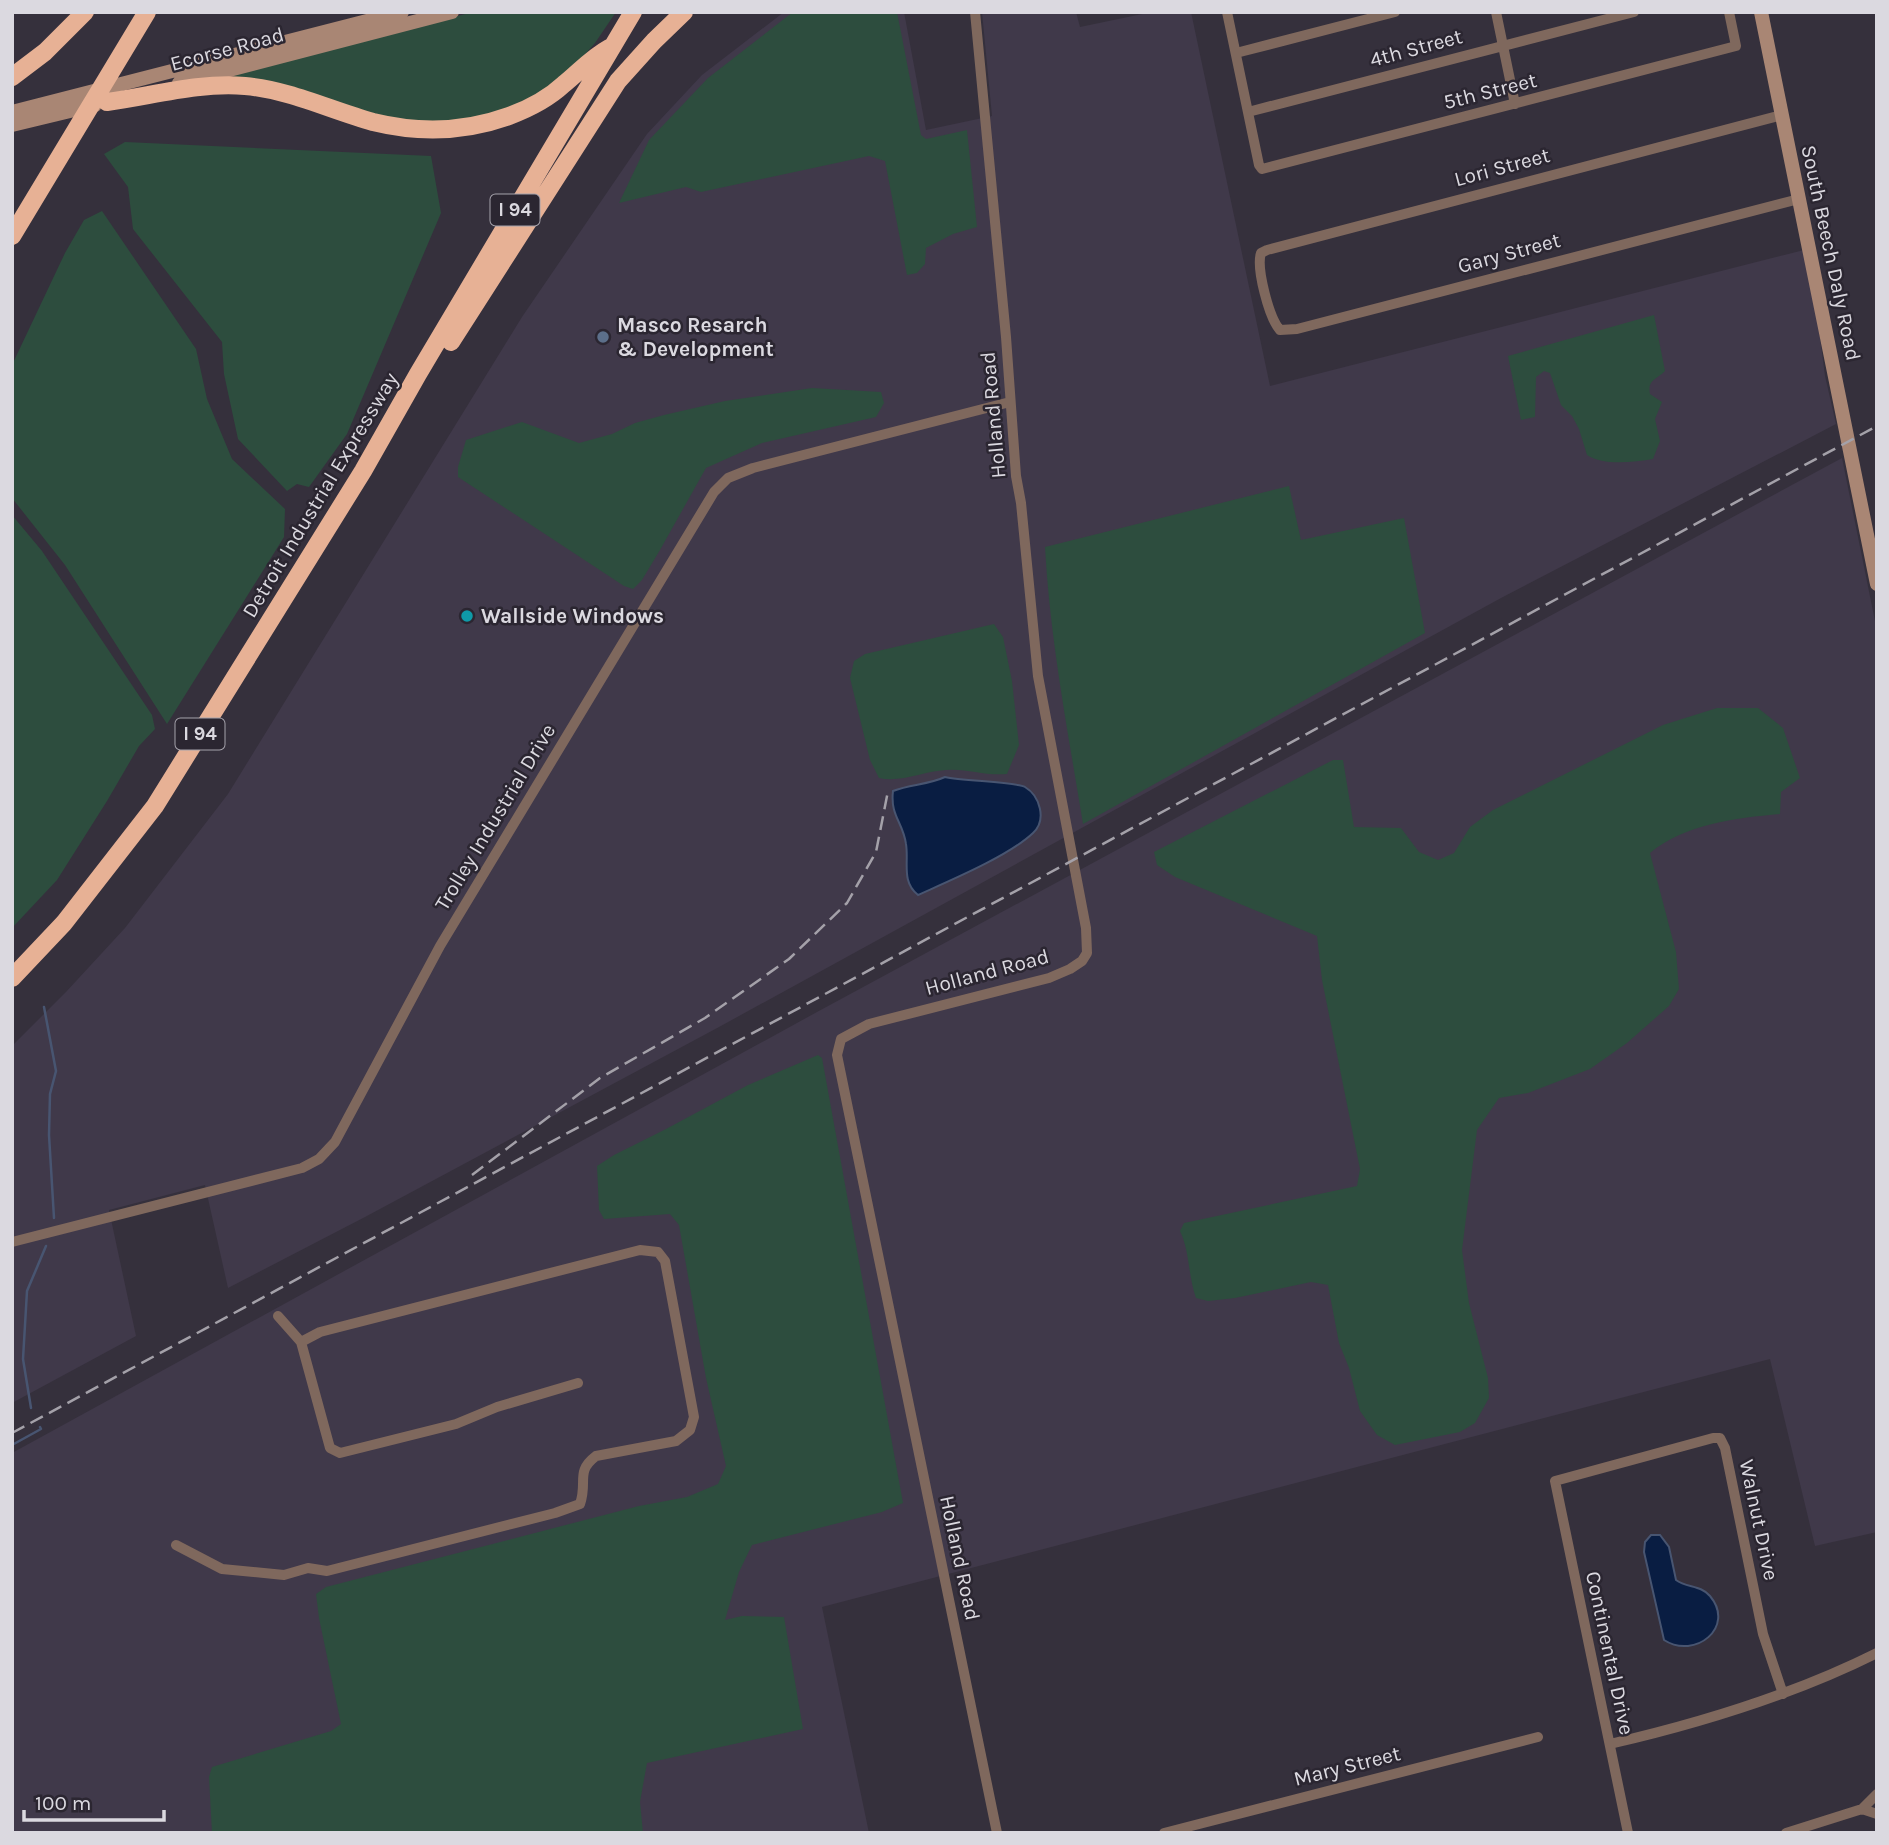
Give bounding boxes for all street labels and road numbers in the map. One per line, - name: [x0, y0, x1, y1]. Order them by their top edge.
- street label: Ecorse Road: [167, 22, 287, 76]
- street label: 4th Street: [1367, 24, 1465, 72]
- street label: 5th Street: [1441, 68, 1539, 114]
- street label: Lori Street: [1452, 143, 1552, 191]
- street label: South Beech Daly Road: [1796, 143, 1866, 363]
- road number: I 94: [490, 194, 540, 226]
- street label: Gary Street: [1455, 228, 1563, 278]
- street label: Holland Road: [975, 351, 1011, 479]
- street label: Detroit Industrial Expressway: [237, 368, 403, 622]
- road number: I 94: [176, 719, 224, 750]
- street label: Trolley Industrial Drive: [430, 719, 560, 915]
- street label: Holland Road: [922, 944, 1052, 1000]
- street label: Walnut Drive: [1734, 1457, 1784, 1583]
- street label: Holland Road: [935, 1493, 985, 1623]
- street label: Continental Drive: [1581, 1569, 1639, 1737]
- street label: Mary Street: [1291, 1741, 1403, 1791]

